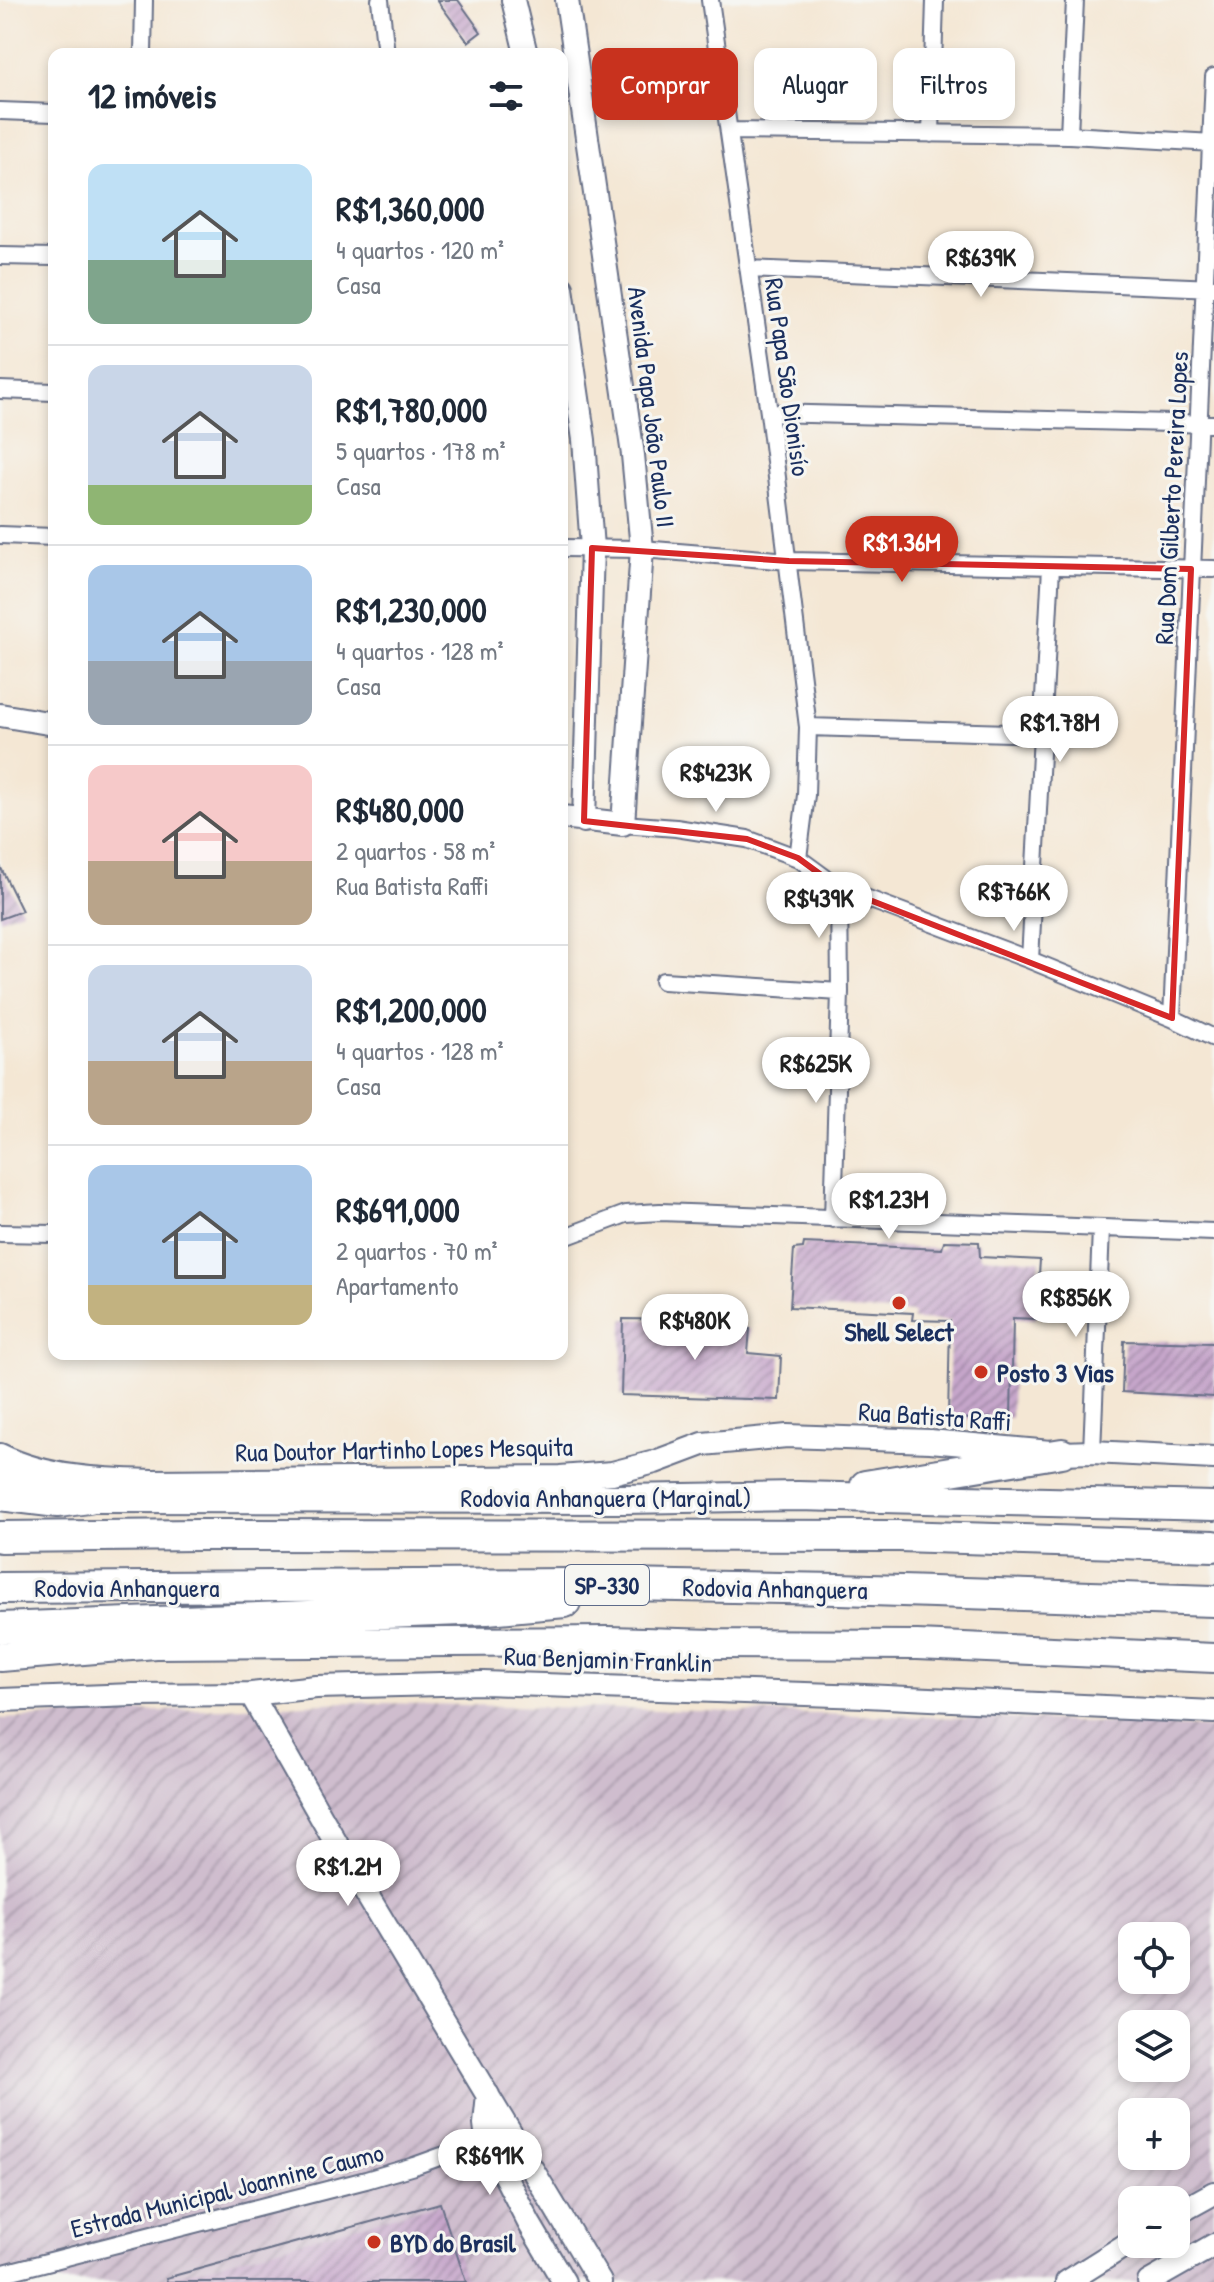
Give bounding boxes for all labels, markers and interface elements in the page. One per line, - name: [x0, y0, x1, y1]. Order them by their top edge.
- chip: Comprar: [592, 48, 738, 120]
- chip: Alugar: [754, 48, 877, 120]
- chip: Filtros: [893, 48, 1015, 120]
- text: 12 imóveis: [88, 73, 216, 119]
- icon: filters: [484, 74, 528, 118]
- text: R$1,360,000: [336, 186, 484, 232]
- icon: home: [152, 196, 248, 292]
- pin: R$639K: [916, 231, 1046, 299]
- text: 4 quartos · 120 m²: [336, 232, 504, 267]
- text: R$639K: [946, 239, 1016, 274]
- text: Casa: [336, 267, 381, 302]
- street label: Rua Papa São Dionisío: [757, 276, 819, 478]
- street label: Avenida Papa João Paulo II: [620, 284, 684, 530]
- street label: Rua Dom Gilberto Pereira Lopes: [1146, 351, 1196, 645]
- text: R$1,780,000: [336, 387, 487, 433]
- icon: home: [152, 397, 248, 493]
- text: 5 quartos · 178 m²: [336, 433, 505, 468]
- text: Casa: [336, 468, 381, 503]
- pin: R$1.36M: [828, 516, 976, 584]
- text: R$1.36M: [863, 524, 941, 559]
- text: R$1,230,000: [336, 587, 487, 633]
- icon: home: [152, 597, 248, 693]
- text: 4 quartos · 128 m²: [336, 633, 503, 668]
- text: Casa: [336, 668, 381, 703]
- pin: R$1.78M: [986, 696, 1134, 764]
- text: R$1.78M: [1020, 704, 1100, 739]
- pin: R$423K: [651, 746, 781, 814]
- text: R$423K: [680, 754, 752, 789]
- text: R$480,000: [336, 787, 464, 833]
- icon: home: [152, 797, 248, 893]
- text: 2 quartos · 58 m²: [336, 833, 495, 868]
- pin: R$766K: [949, 865, 1079, 933]
- text: Rua Batista Raffi: [336, 868, 489, 903]
- pin: R$439K: [754, 872, 884, 940]
- text: R$766K: [978, 873, 1050, 908]
- text: R$439K: [784, 880, 854, 915]
- text: R$1,200,000: [336, 987, 487, 1033]
- icon: home: [152, 997, 248, 1093]
- text: 4 quartos · 128 m²: [336, 1033, 503, 1068]
- pin: R$625K: [751, 1037, 881, 1105]
- text: R$625K: [780, 1045, 852, 1080]
- text: Casa: [336, 1068, 381, 1103]
- pin: R$1.23M: [815, 1173, 963, 1241]
- text: R$1.23M: [849, 1181, 929, 1216]
- text: R$691,000: [336, 1187, 460, 1233]
- icon: home: [152, 1197, 248, 1293]
- text: 2 quartos · 70 m²: [336, 1233, 498, 1268]
- text: Apartamento: [336, 1268, 458, 1303]
- pin: R$856K: [1011, 1271, 1141, 1339]
- text: R$856K: [1040, 1279, 1112, 1314]
- pin: R$480K: [630, 1294, 760, 1362]
- marker: Shell Select: [890, 1294, 908, 1312]
- text: R$480K: [659, 1302, 731, 1337]
- place label: Shell Select: [845, 1314, 955, 1349]
- place label: Posto 3 Vias: [997, 1355, 1114, 1390]
- marker: Posto 3 Vias: [972, 1363, 990, 1381]
- street label: Rua Batista Raffi: [857, 1393, 1013, 1439]
- street label: Rua Doutor Martinho Lopes Mesquita: [235, 1429, 573, 1469]
- street label: Rodovia Anhanguera (Marginal): [460, 1480, 752, 1515]
- road number: SP-330: [565, 1565, 649, 1605]
- street label: Rodovia Anhanguera: [682, 1569, 868, 1607]
- street label: Rodovia Anhanguera: [34, 1570, 220, 1605]
- street label: Rua Benjamin Franklin: [503, 1638, 713, 1680]
- pin: R$1.2M: [283, 1840, 413, 1908]
- text: R$1.2M: [314, 1848, 382, 1883]
- map controls: [1118, 1922, 1190, 2258]
- button: locate: [1118, 1922, 1190, 1994]
- button: layers: [1118, 2010, 1190, 2082]
- button: +: [1118, 2098, 1190, 2170]
- pin: R$691K: [425, 2129, 555, 2197]
- street label: Estrada Municipal Joannine Caumo: [67, 2134, 387, 2246]
- text: R$691K: [456, 2137, 524, 2172]
- button: −: [1118, 2186, 1190, 2258]
- place label: BYD do Brasil: [390, 2225, 517, 2260]
- marker: BYD do Brasil: [365, 2233, 383, 2251]

